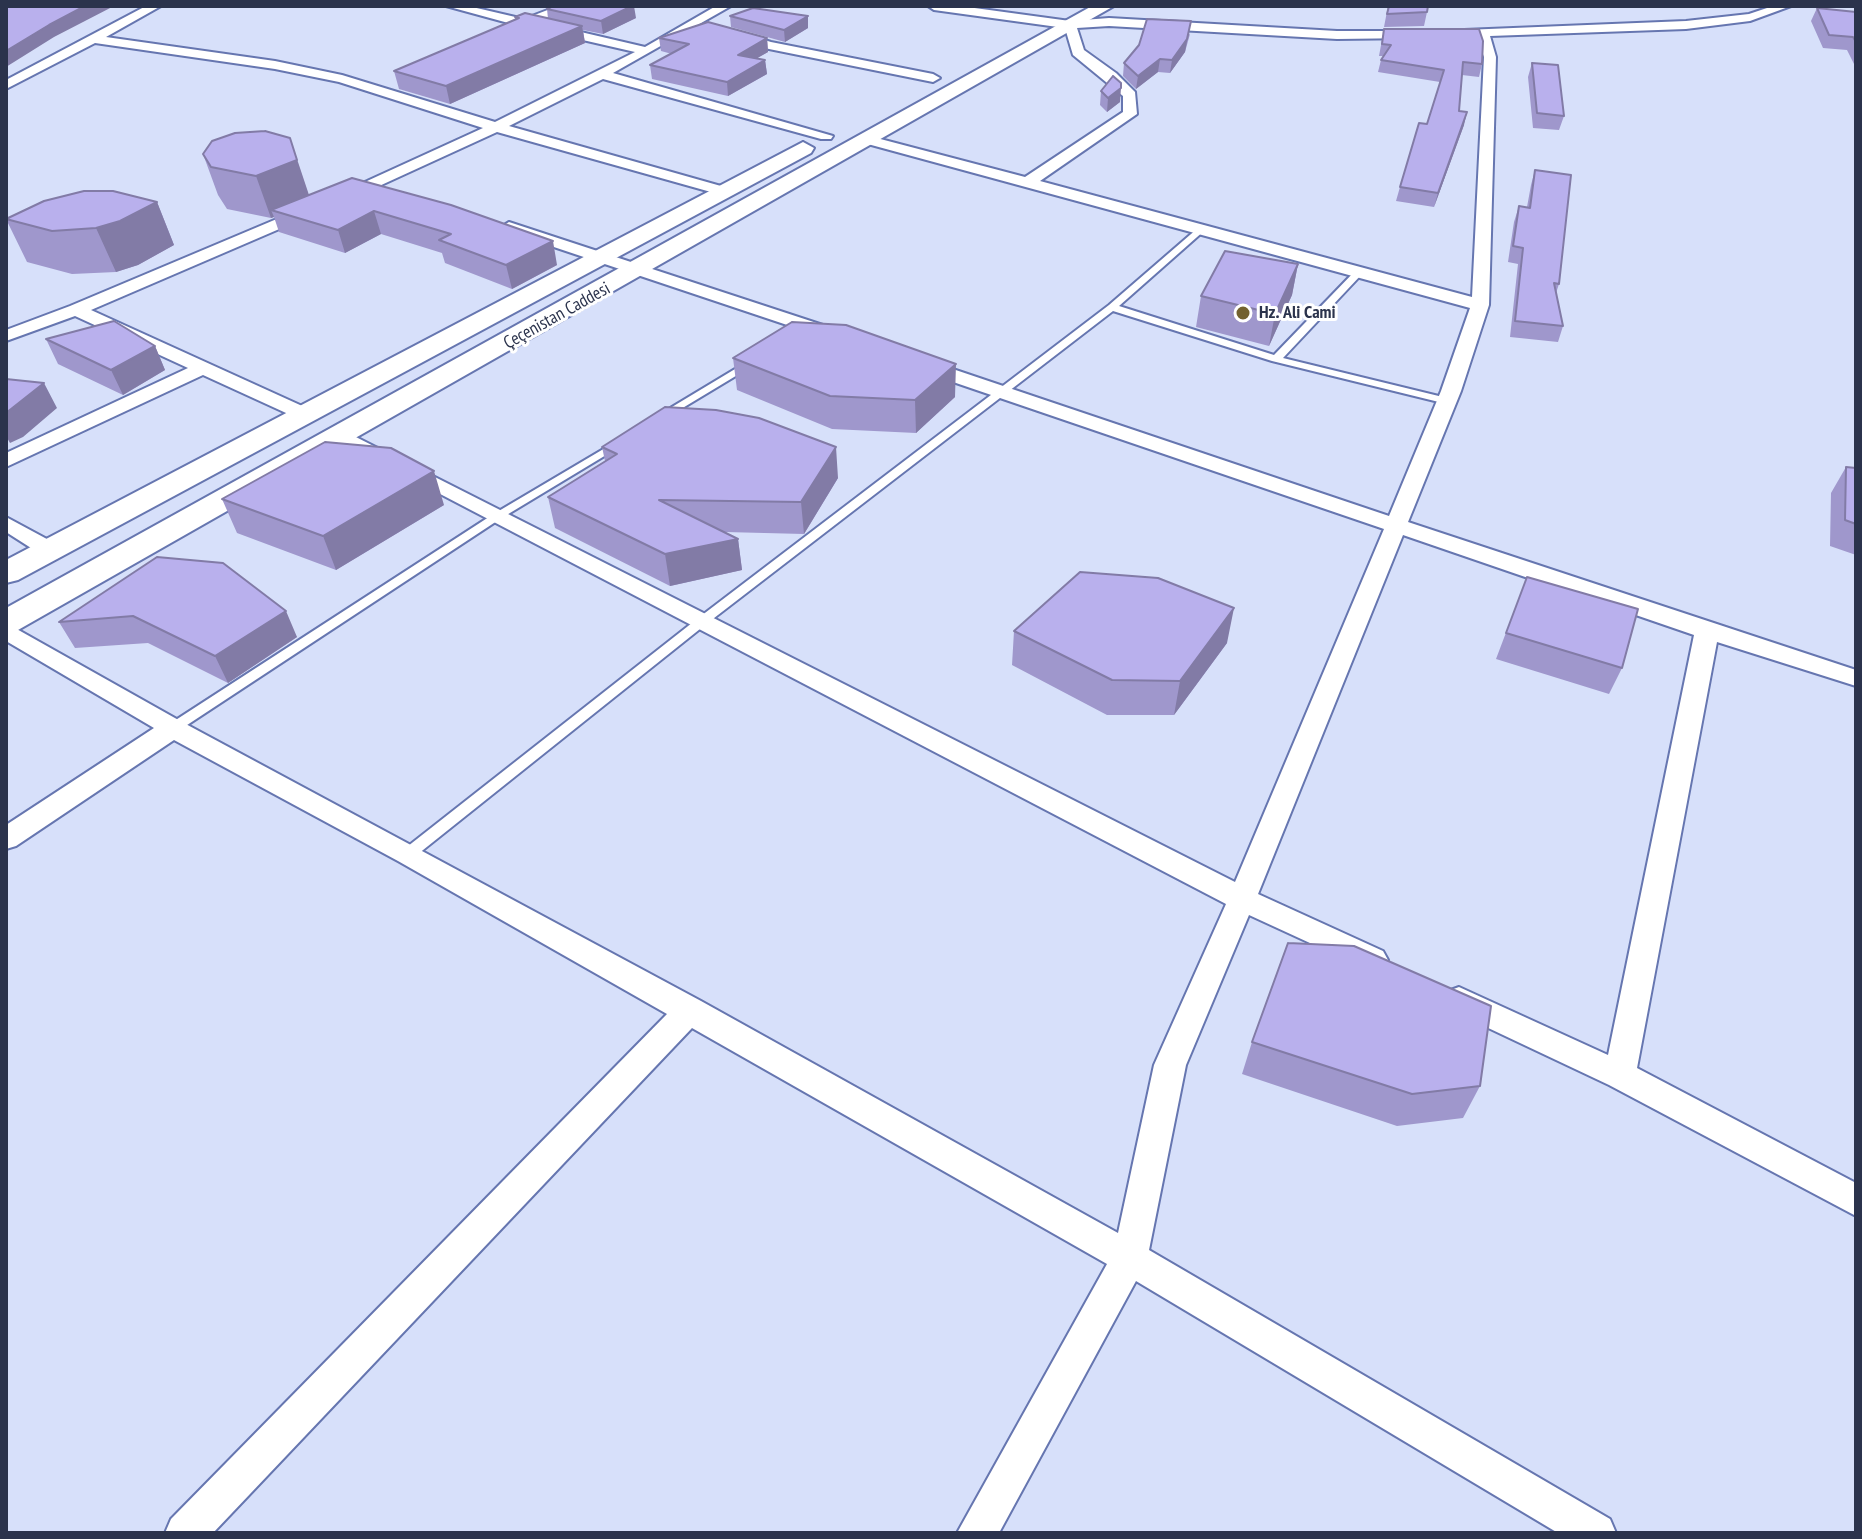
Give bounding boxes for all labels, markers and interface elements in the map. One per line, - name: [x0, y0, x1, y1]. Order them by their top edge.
- street label: Çeçenistan Caddesi: [500, 278, 614, 354]
- place label: Hz. Ali Cami: [1259, 302, 1336, 324]
- marker: Hz. Ali Cami: [1234, 304, 1252, 322]

